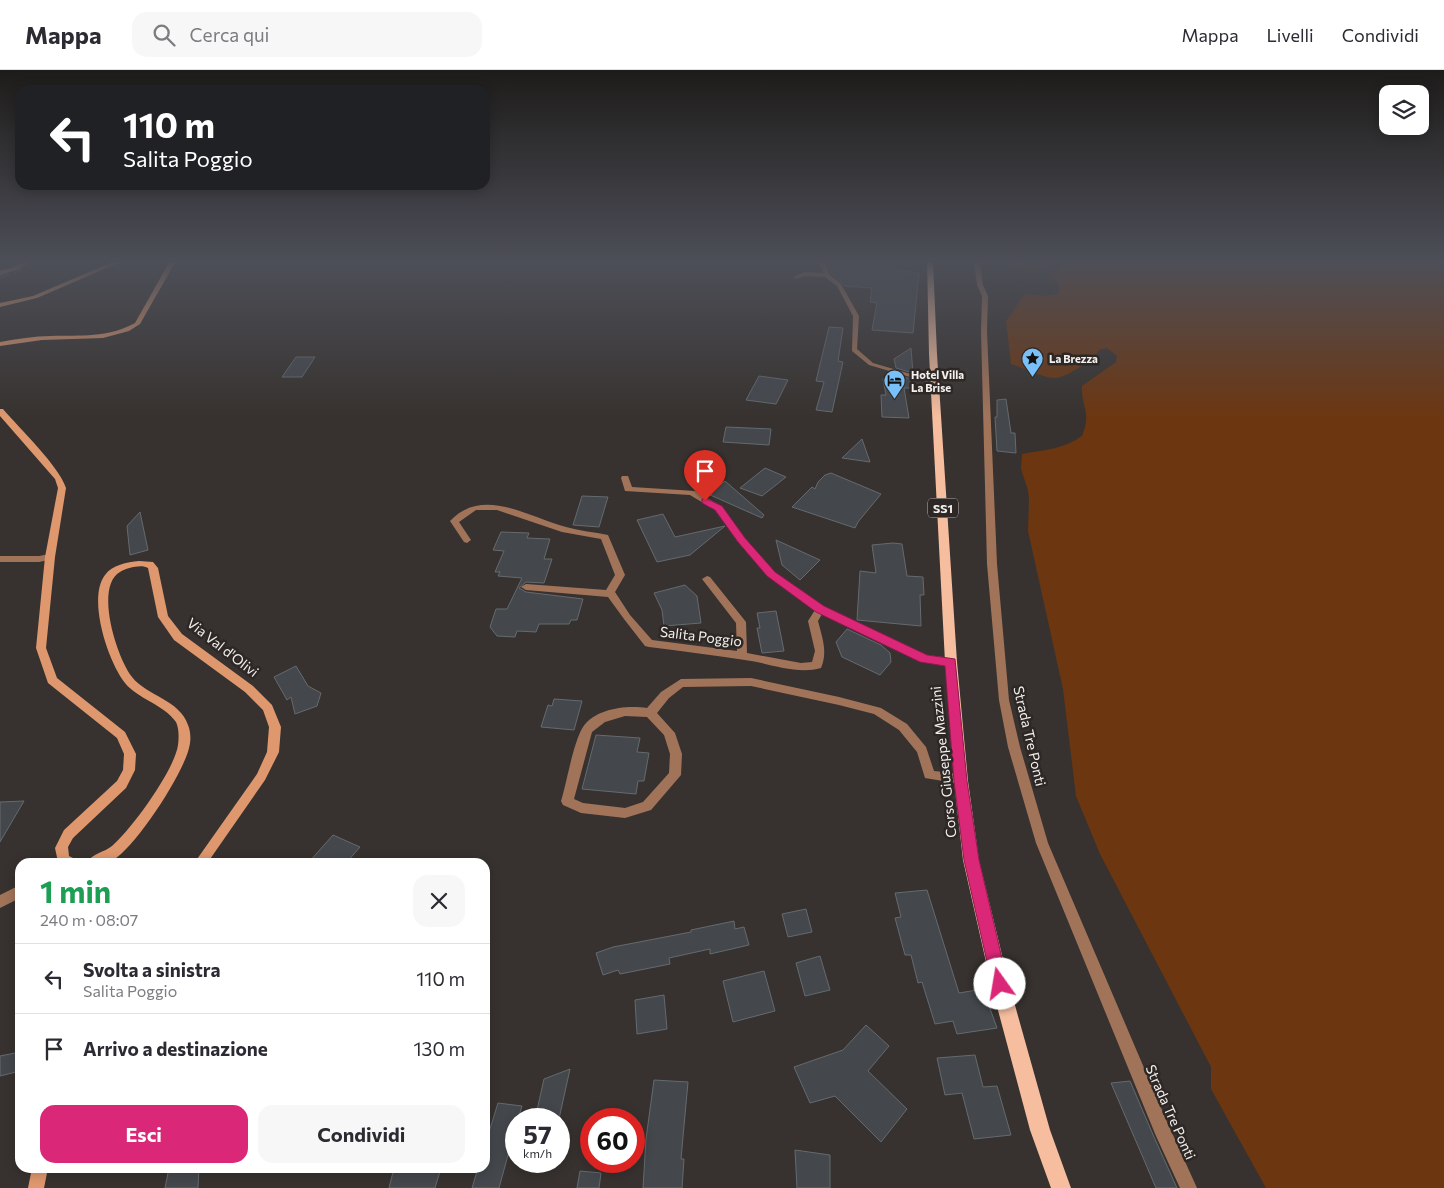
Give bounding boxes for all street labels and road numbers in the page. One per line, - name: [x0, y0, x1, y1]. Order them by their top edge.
- road number: SS1: [928, 498, 958, 518]
- street label: Via Val d'Olivi: [184, 614, 262, 680]
- street label: Salita Poggio: [659, 623, 743, 649]
- street label: Strada Tre Ponti: [1010, 684, 1050, 788]
- street label: Corso Giuseppe Mazzini: [927, 685, 959, 839]
- street label: Strada Tre Ponti: [1142, 1062, 1200, 1162]

